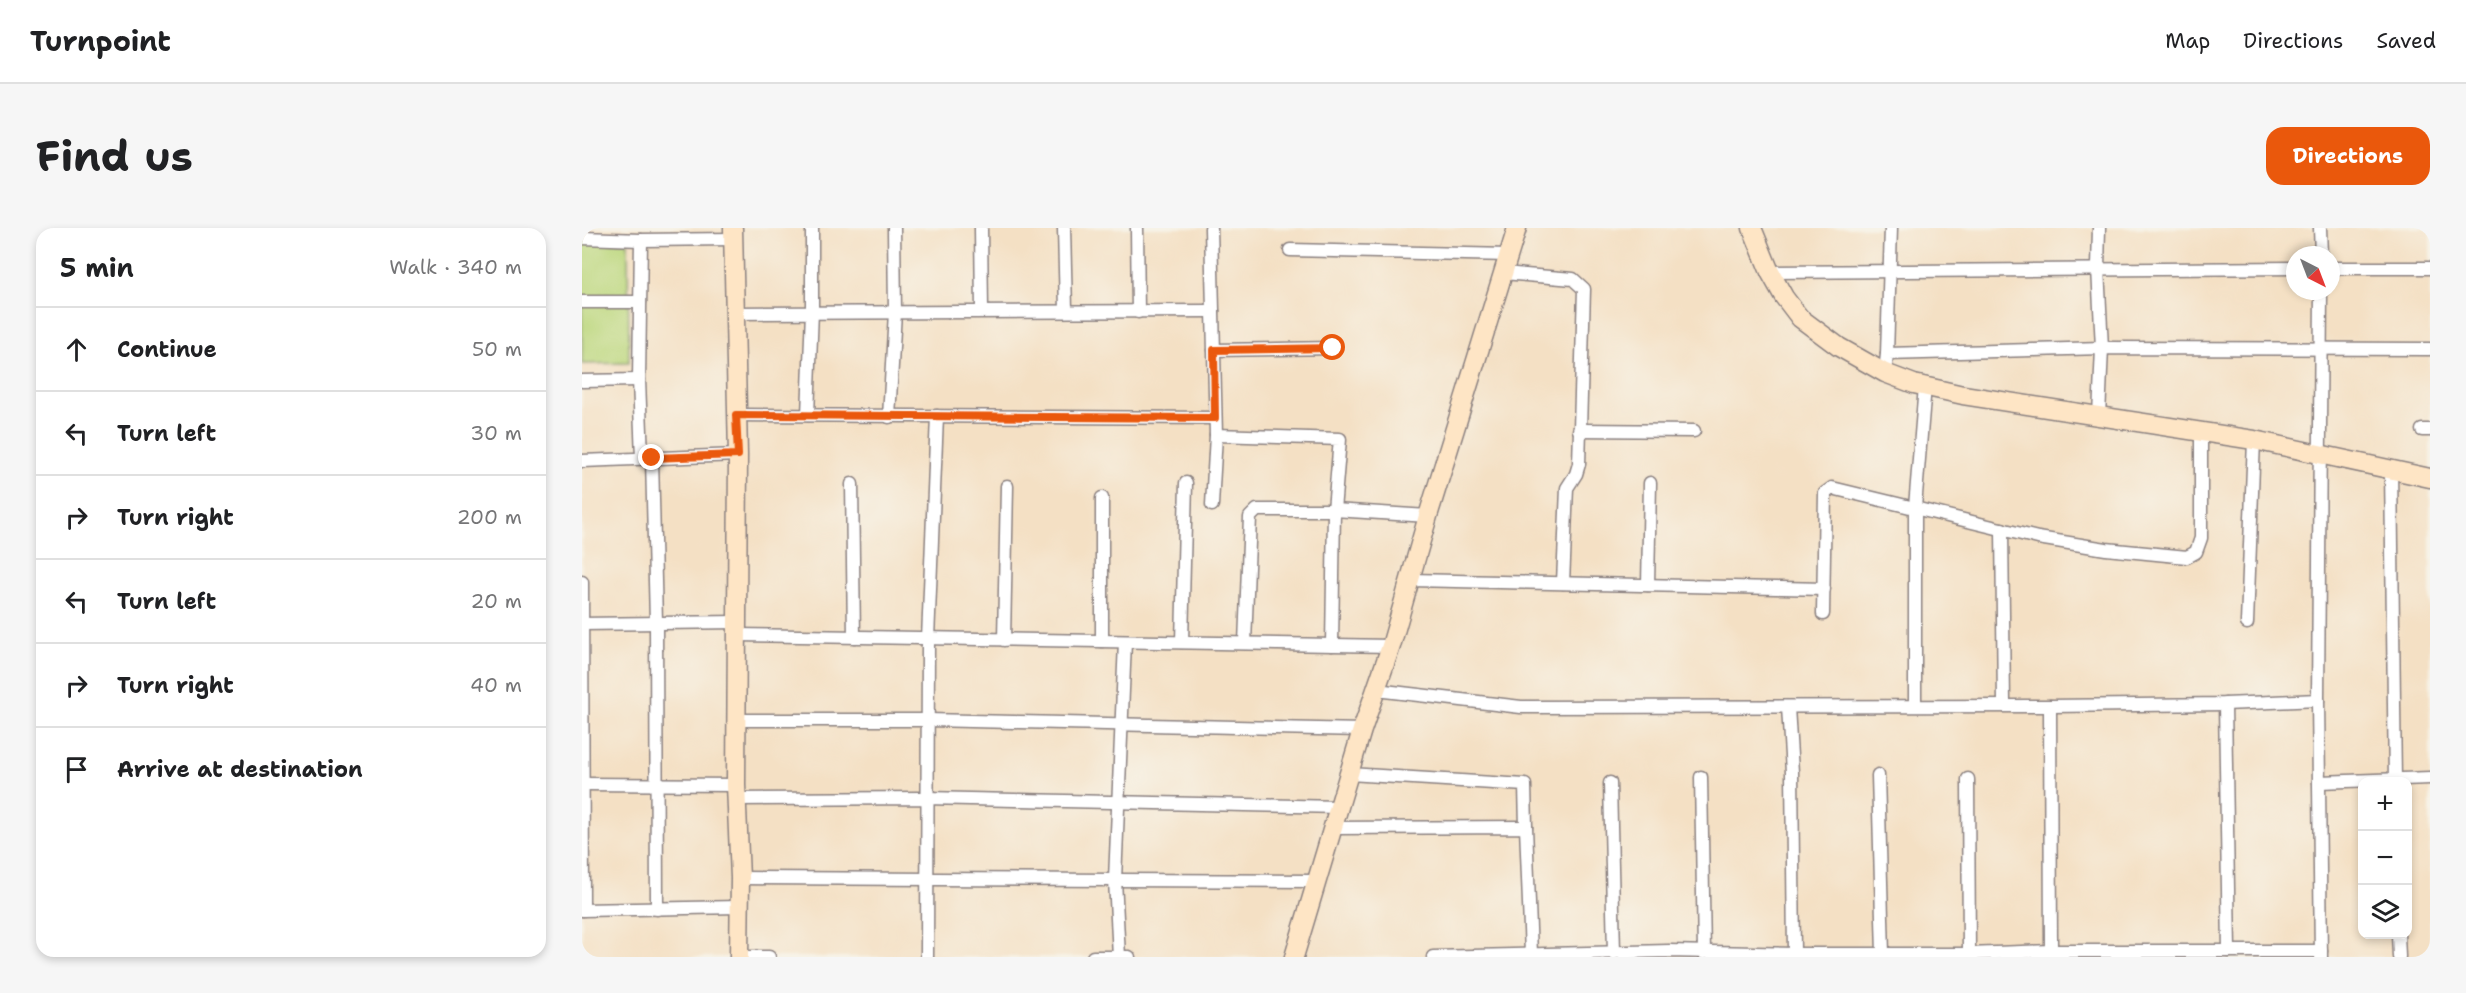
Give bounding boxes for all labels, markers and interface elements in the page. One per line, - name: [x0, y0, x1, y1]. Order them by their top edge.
- text: Turnpoint: [30, 22, 171, 60]
- text: Map: [2165, 27, 2210, 55]
- text: Directions: [2243, 27, 2343, 55]
- text: Saved: [2376, 27, 2436, 55]
- button: Directions: [2266, 127, 2430, 185]
- text: Find us: [36, 128, 193, 184]
- north arrow: [2286, 246, 2340, 300]
- text: 5 min: [60, 250, 134, 285]
- text: Walk · 340 m: [389, 254, 522, 280]
- icon: ahead: [60, 333, 93, 366]
- route start: [1319, 334, 1345, 360]
- text: Continue: [117, 335, 217, 364]
- text: 50 m: [472, 336, 522, 362]
- icon: left: [60, 417, 93, 450]
- text: Turn left: [117, 419, 216, 448]
- text: 30 m: [470, 420, 522, 446]
- route end: [638, 444, 664, 470]
- icon: right: [60, 501, 93, 534]
- text: Turn right: [117, 503, 234, 532]
- text: 200 m: [457, 504, 522, 530]
- icon: left: [60, 585, 93, 618]
- text: Turn left: [117, 587, 216, 616]
- text: 20 m: [471, 588, 522, 614]
- icon: right: [60, 669, 93, 702]
- text: Turn right: [117, 671, 234, 700]
- text: 40 m: [470, 672, 522, 698]
- icon: arrive: [60, 753, 93, 786]
- text: Arrive at destination: [117, 755, 363, 784]
- map controls: [2358, 777, 2412, 939]
- button: +: [2358, 777, 2412, 831]
- button: −: [2358, 831, 2412, 885]
- button: layers: [2358, 885, 2412, 939]

